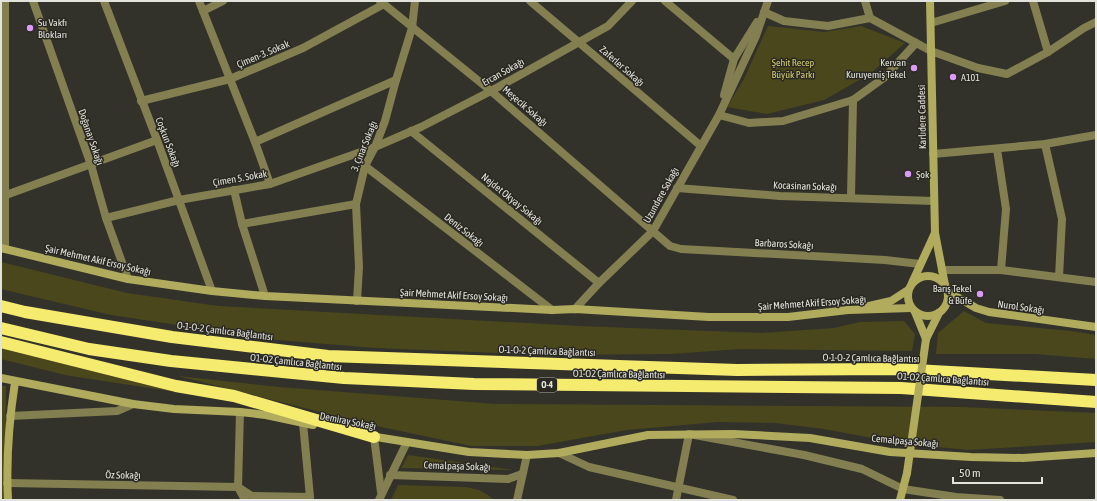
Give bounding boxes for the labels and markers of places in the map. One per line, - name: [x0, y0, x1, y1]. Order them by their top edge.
- place label: Su Vakfı Blokları: [38, 17, 67, 40]
- marker: Su Vakfı Blokları: [25, 23, 35, 33]
- place label: Kervan Kuruyemiş Tekel: [846, 57, 906, 80]
- marker: Kervan Kuruyemiş Tekel: [909, 63, 919, 73]
- marker: A101: [948, 72, 958, 82]
- place label: A101: [961, 72, 980, 83]
- marker: Şok: [903, 169, 913, 179]
- place label: Şok: [916, 169, 930, 180]
- place label: Barış Tekel & Büfe: [933, 283, 972, 306]
- marker: Barış Tekel & Büfe: [975, 289, 985, 299]

